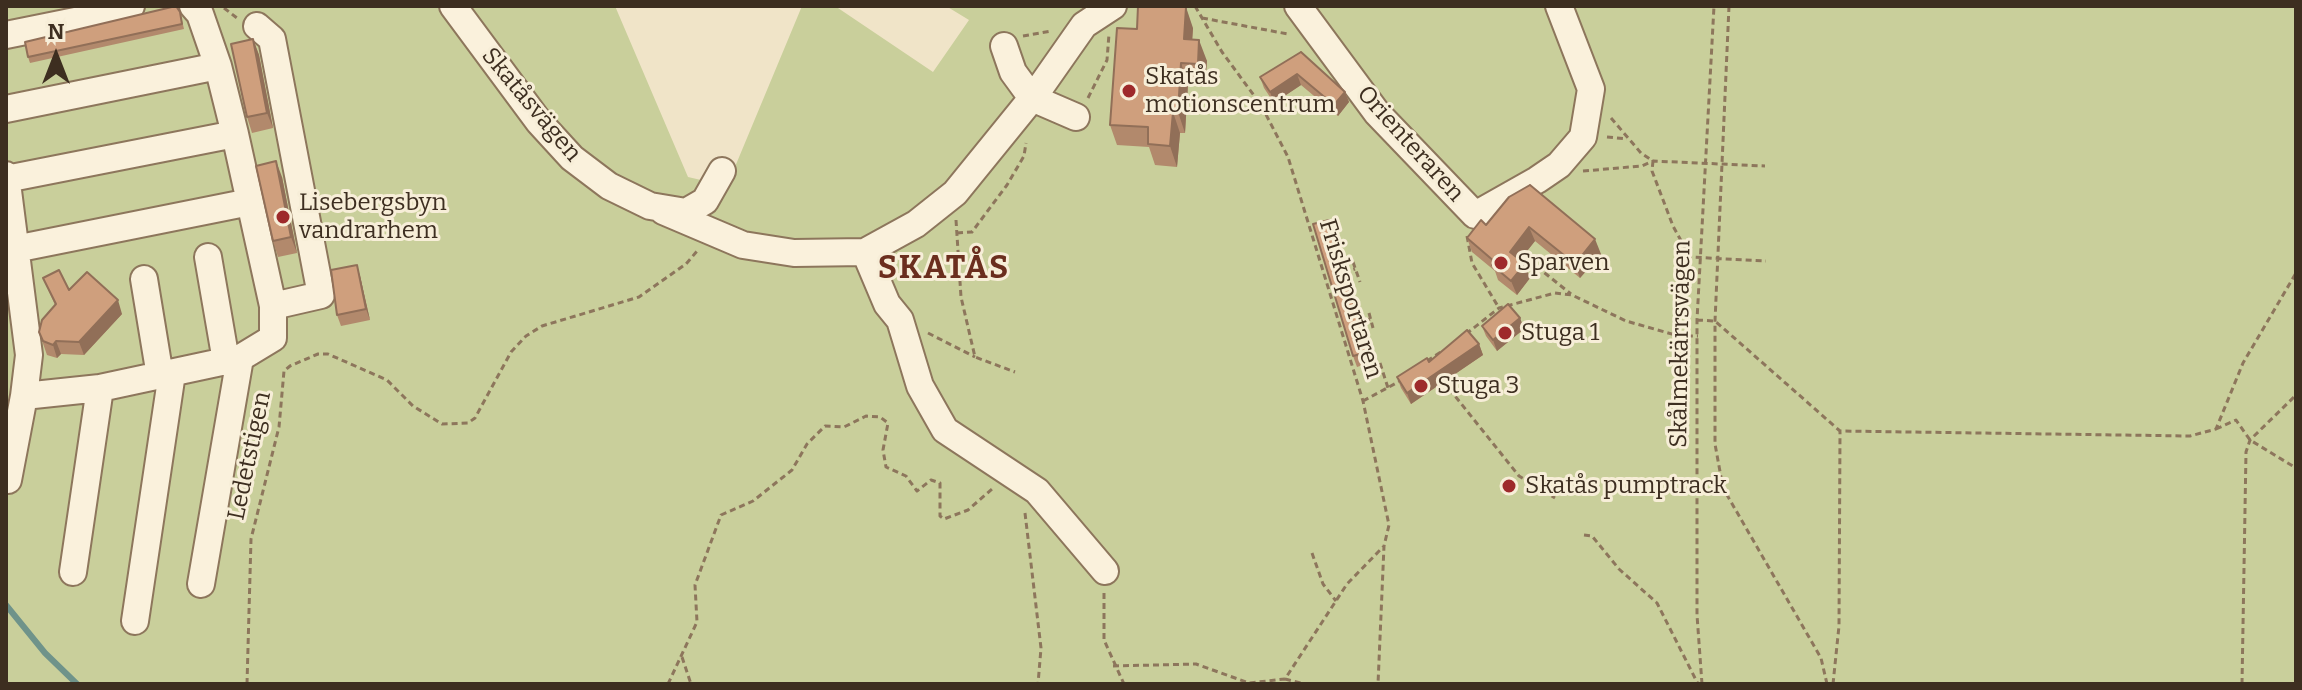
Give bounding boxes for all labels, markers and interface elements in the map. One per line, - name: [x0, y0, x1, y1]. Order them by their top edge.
- north arrow: [16, 16, 96, 96]
- text: N: [48, 18, 64, 45]
- street label: Skatåsvägen: [475, 42, 587, 168]
- place label: Skatås motionscentrum: [1145, 63, 1335, 119]
- street label: Orienteraren: [1350, 80, 1470, 208]
- marker: Skatås motionscentrum: [1120, 82, 1138, 100]
- place label: Lisebergsbyn vandrarhem: [299, 189, 447, 245]
- marker: Lisebergsbyn vandrarhem: [274, 208, 292, 226]
- street label: Frisksportaren: [1312, 216, 1388, 382]
- street label: Skålmekärrsvägen: [1665, 240, 1697, 448]
- place label: Sparven: [1517, 249, 1609, 277]
- district label: SKATÅS: [878, 250, 1010, 288]
- marker: Sparven: [1492, 254, 1510, 272]
- place label: Stuga 1: [1521, 319, 1599, 347]
- marker: Stuga 1: [1496, 324, 1514, 342]
- place label: Stuga 3: [1437, 372, 1519, 400]
- marker: Stuga 3: [1412, 377, 1430, 395]
- street label: Ledetstigen: [222, 389, 278, 523]
- place label: Skatås pumptrack: [1525, 472, 1727, 500]
- marker: Skatås pumptrack: [1500, 477, 1518, 495]

